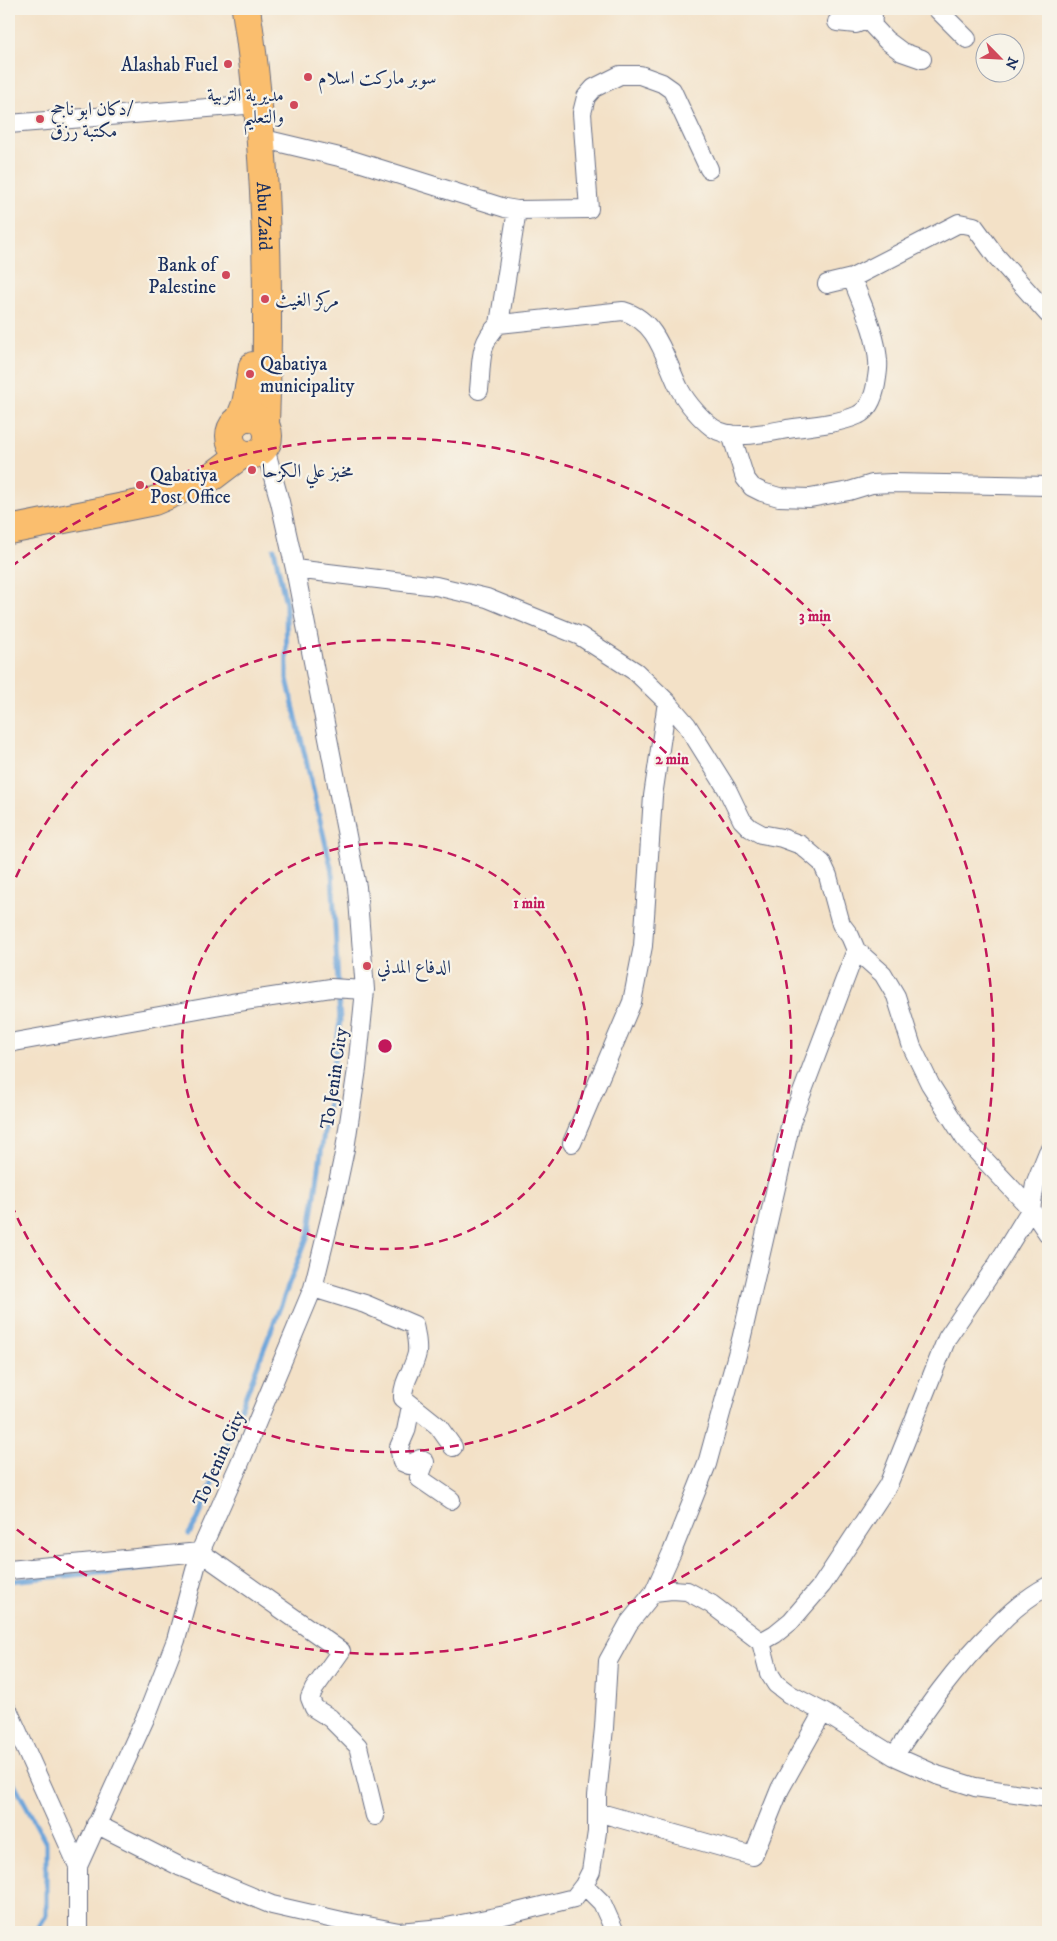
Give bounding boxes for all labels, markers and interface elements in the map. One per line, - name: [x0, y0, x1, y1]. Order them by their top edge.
- north arrow: [974, 32, 1024, 82]
- place label: Alashab Fuel: [121, 54, 218, 77]
- text: N: [1000, 54, 1022, 72]
- marker: Alashab Fuel: [222, 58, 234, 70]
- place label: سوبر ماركت اسلام: [318, 67, 437, 94]
- marker: سوبر ماركت اسلام: [302, 71, 314, 83]
- place label: مديرية التربية والتعليم: [207, 84, 284, 136]
- place label: دكان ابو ناجح/ مكتبة رزق: [50, 98, 134, 143]
- marker: مديرية التربية والتعليم: [288, 99, 300, 111]
- marker: دكان ابو ناجح/ مكتبة رزق: [34, 113, 46, 125]
- street label: Abu Zaid: [251, 181, 276, 251]
- place label: Bank of Palestine: [148, 254, 219, 299]
- marker: Bank of Palestine: [220, 269, 232, 281]
- place label: مركز الغيث: [275, 289, 339, 313]
- marker: مركز الغيث: [259, 293, 271, 305]
- place label: Qabatiya municipality: [260, 353, 355, 398]
- marker: Qabatiya municipality: [244, 368, 256, 380]
- place label: مخبز علي الكزحا: [262, 460, 354, 489]
- place label: Qabatiya Post Office: [150, 464, 231, 509]
- marker: مخبز علي الكزحا: [246, 464, 258, 476]
- marker: Qabatiya Post Office: [134, 479, 146, 491]
- text: 3 min: [799, 607, 831, 626]
- text: 2 min: [655, 750, 689, 769]
- text: 1 min: [513, 894, 545, 913]
- place label: الدفاع المدني: [377, 956, 451, 982]
- marker: الدفاع المدني: [361, 960, 373, 972]
- street label: To Jenin City: [316, 1025, 353, 1130]
- centre of rings: [376, 1037, 394, 1055]
- street label: To Jenin City: [188, 1406, 251, 1510]

